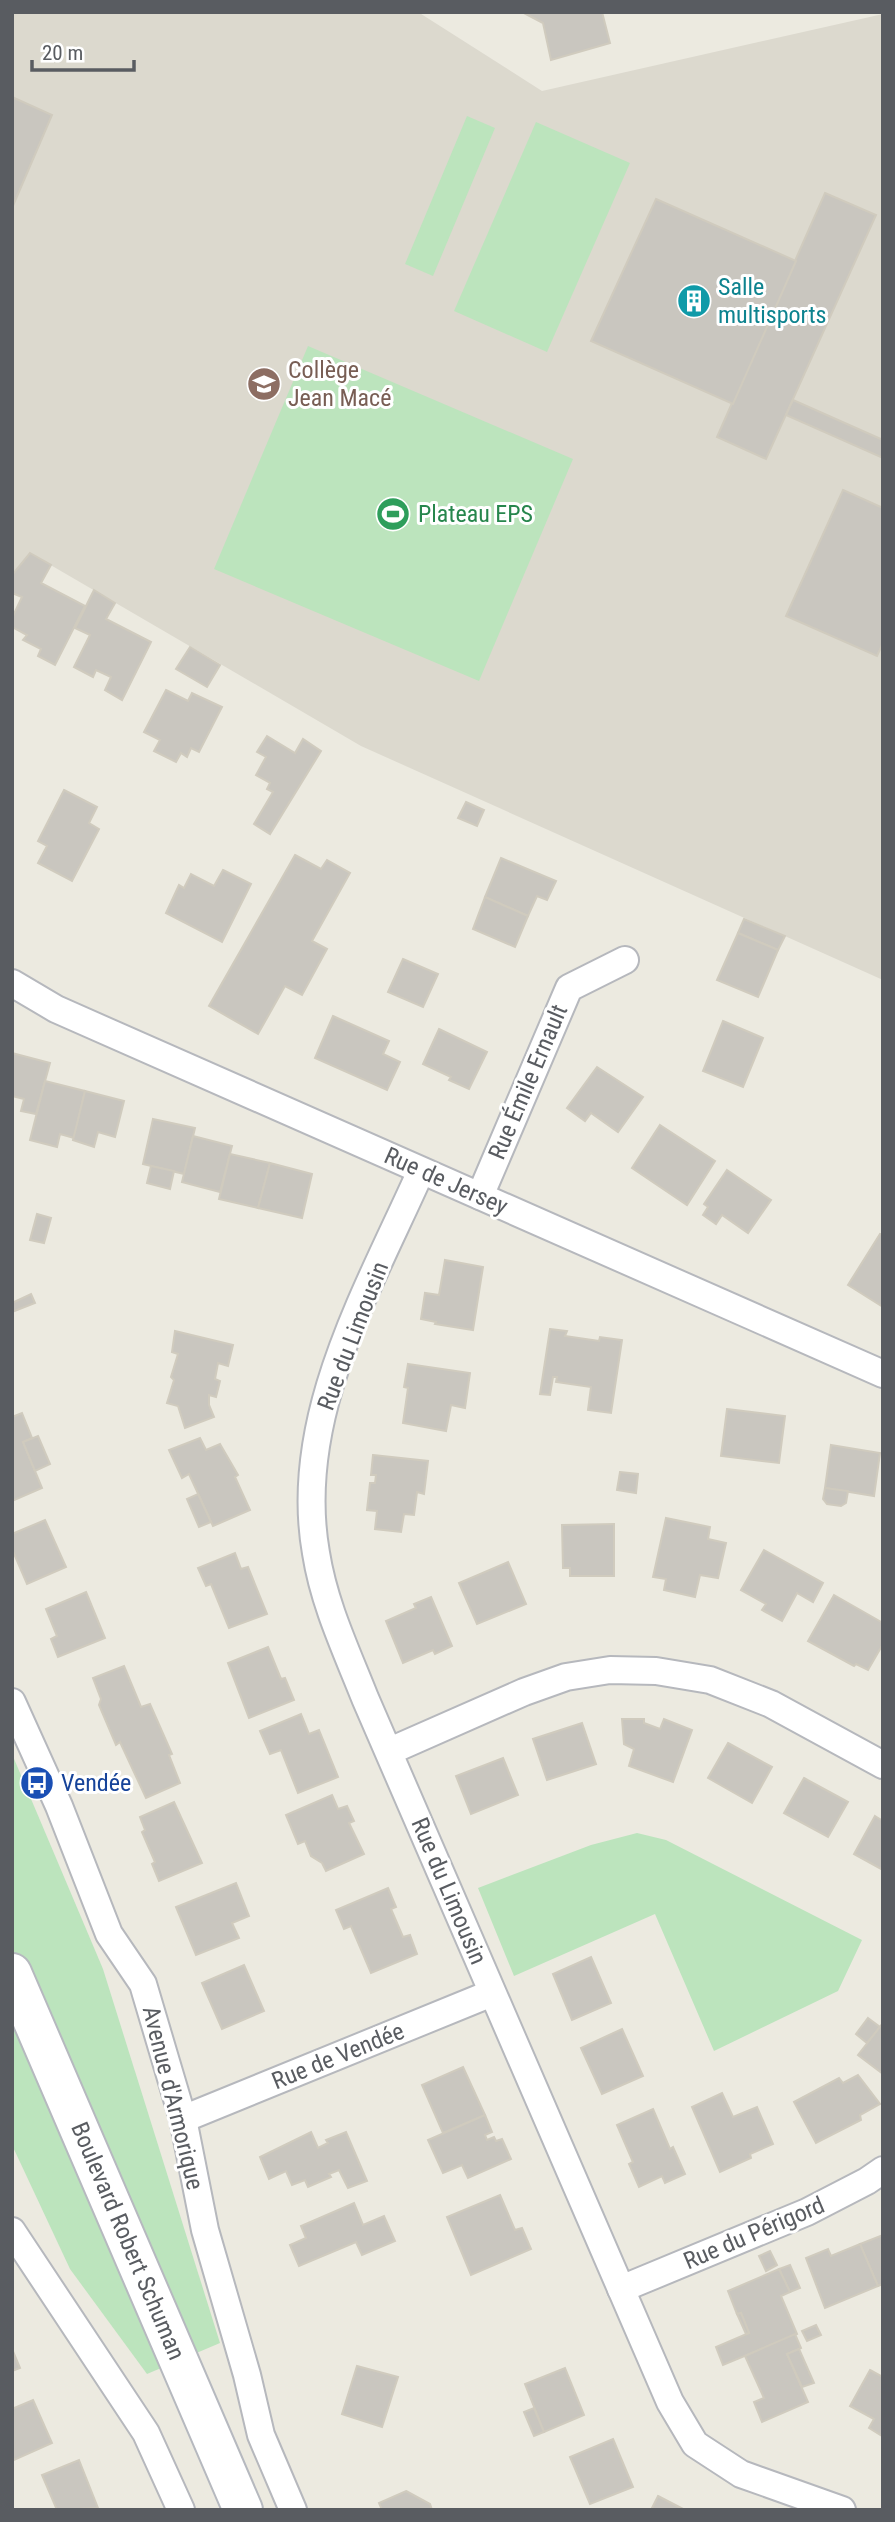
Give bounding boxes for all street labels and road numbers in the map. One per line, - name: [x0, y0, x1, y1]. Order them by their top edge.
- street label: Rue Émile Ernault: [483, 1000, 573, 1164]
- street label: Rue de Jersey: [380, 1141, 512, 1221]
- street label: Rue du Limousin: [312, 1258, 394, 1414]
- street label: Rue du Limousin: [405, 1813, 493, 1969]
- street label: Avenue d'Armorique: [137, 2003, 209, 2193]
- street label: Rue de Vendée: [268, 2017, 408, 2095]
- street label: Boulevard Robert Schuman: [65, 2118, 191, 2364]
- street label: Rue du Périgord: [679, 2191, 829, 2275]

